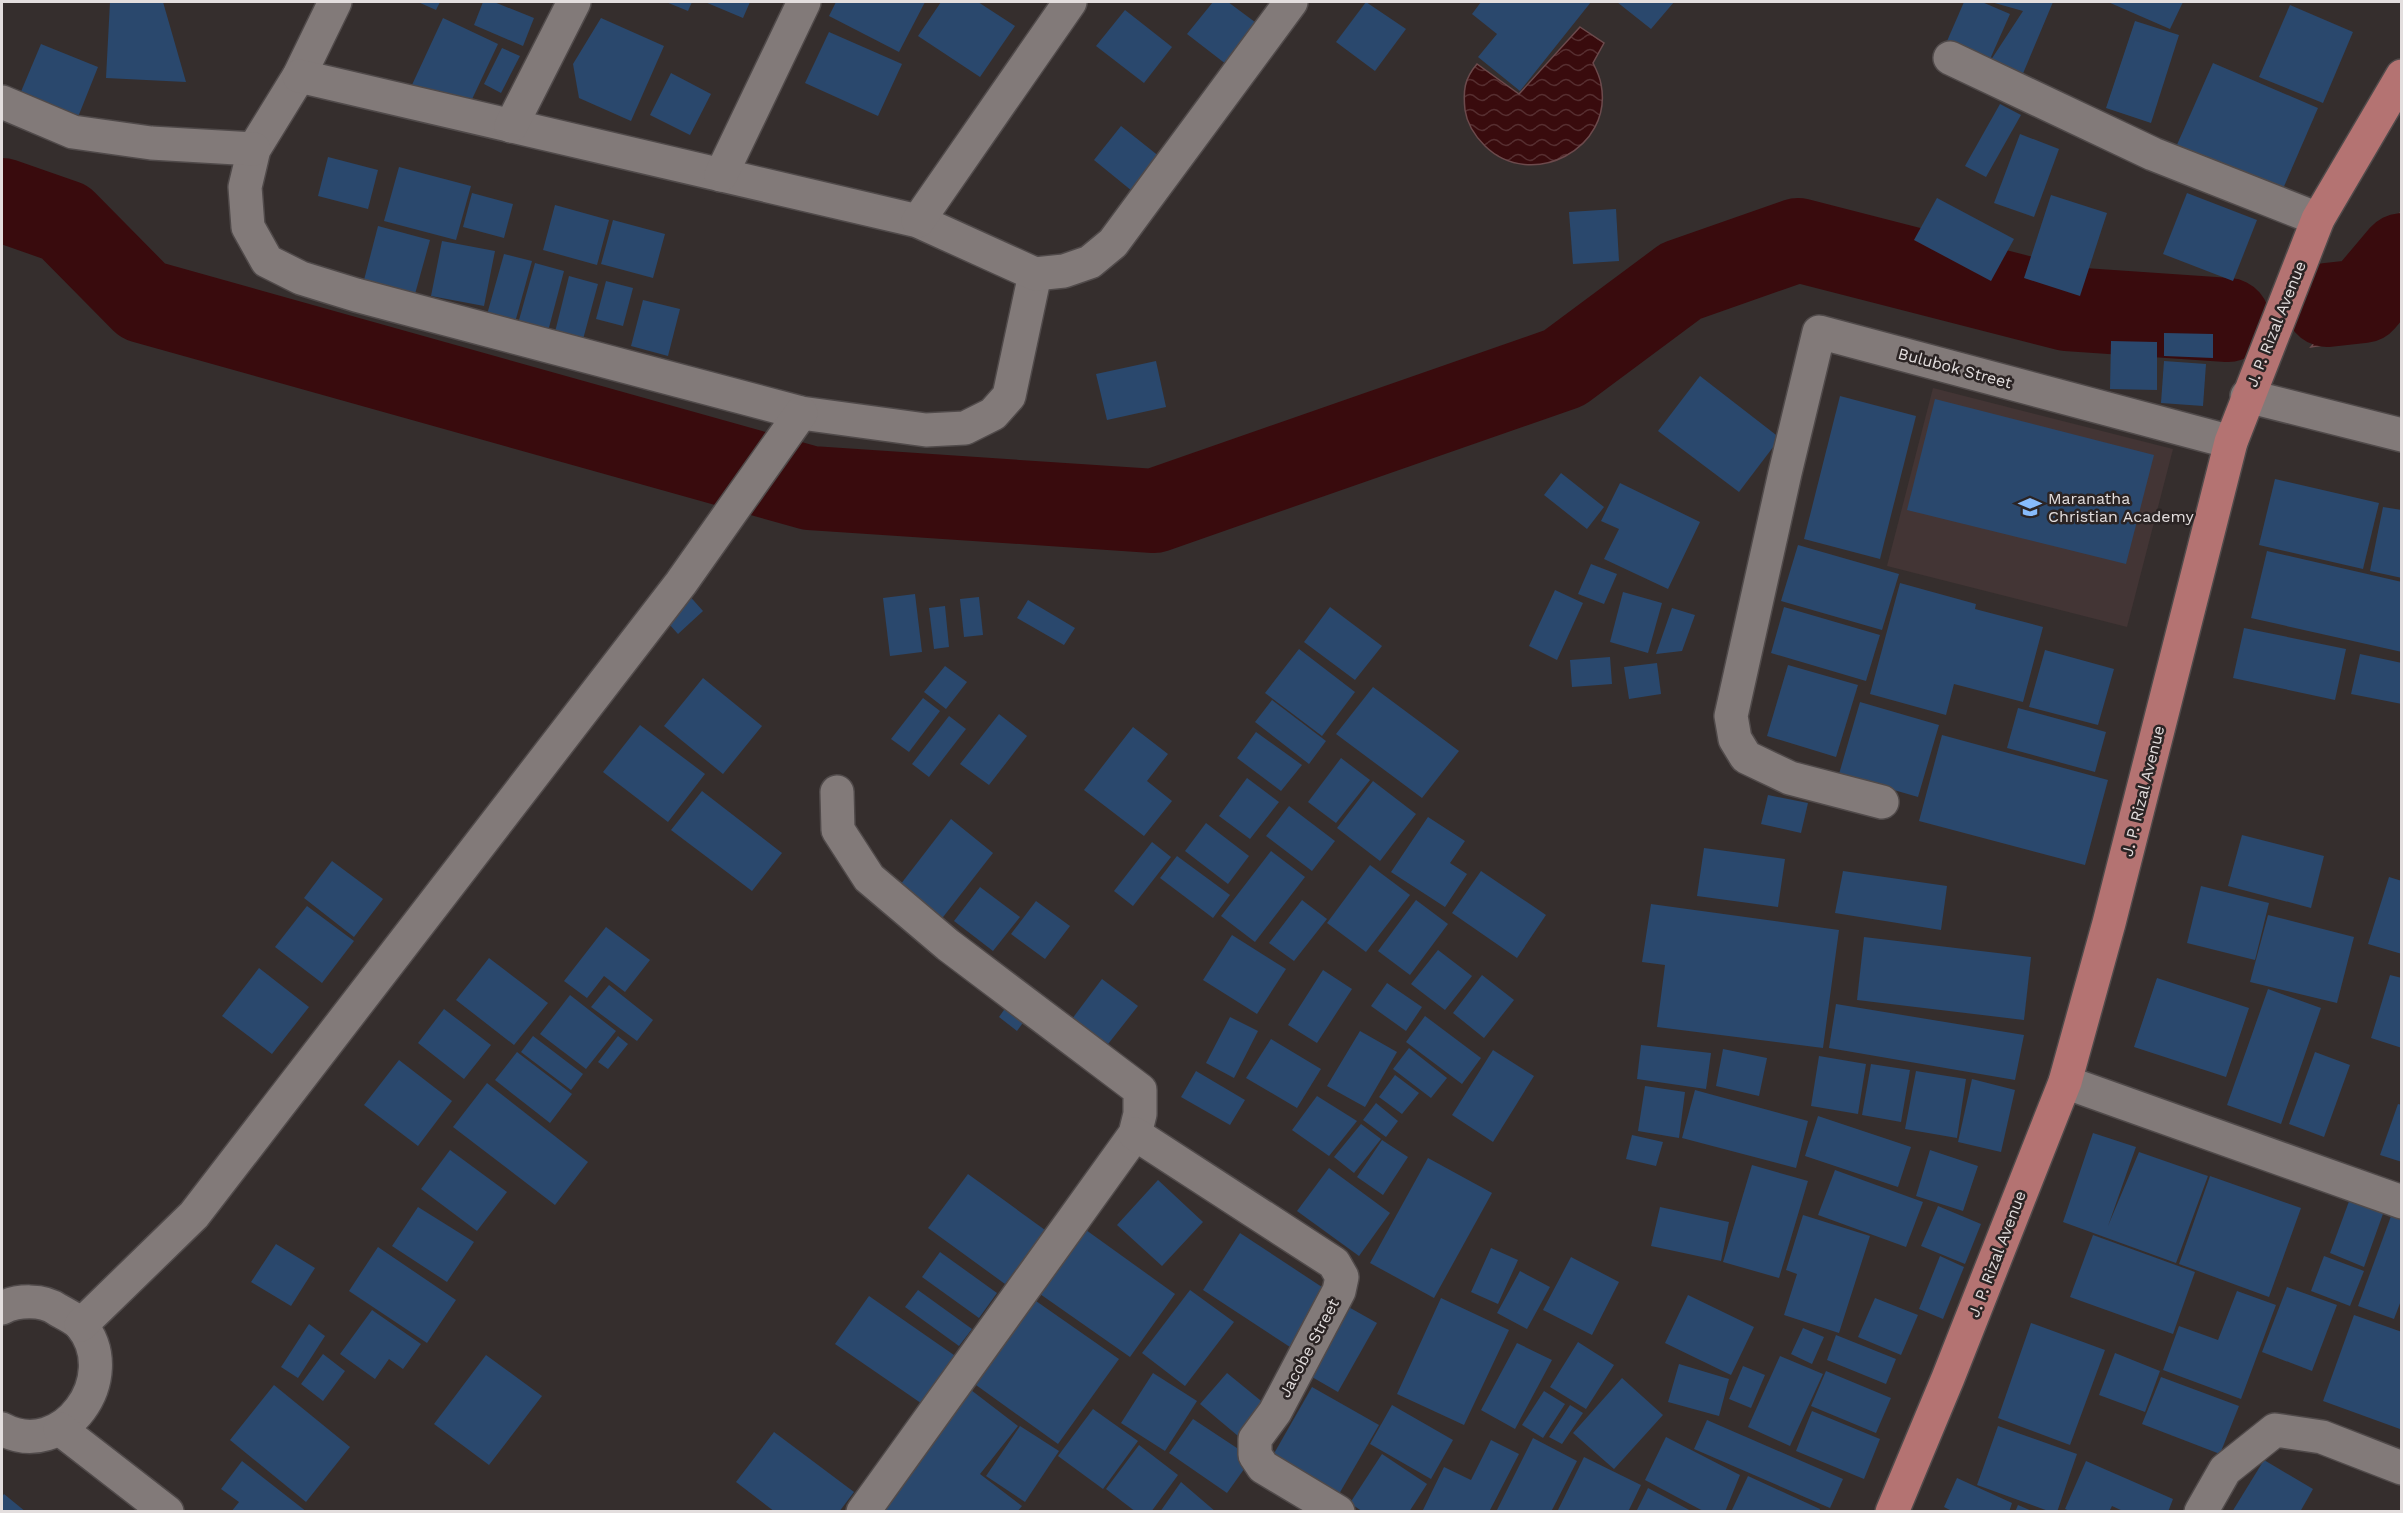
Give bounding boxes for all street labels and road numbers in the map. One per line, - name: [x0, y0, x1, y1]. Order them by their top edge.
- street label: J. P. Rizal Avenue: [2242, 258, 2310, 390]
- street label: Bulubok Street: [1896, 344, 2014, 392]
- street label: J. P. Rizal Avenue: [2118, 724, 2168, 858]
- street label: J. P. Rizal Avenue: [1964, 1188, 2030, 1320]
- street label: Jacobe Street: [1275, 1295, 1343, 1401]

